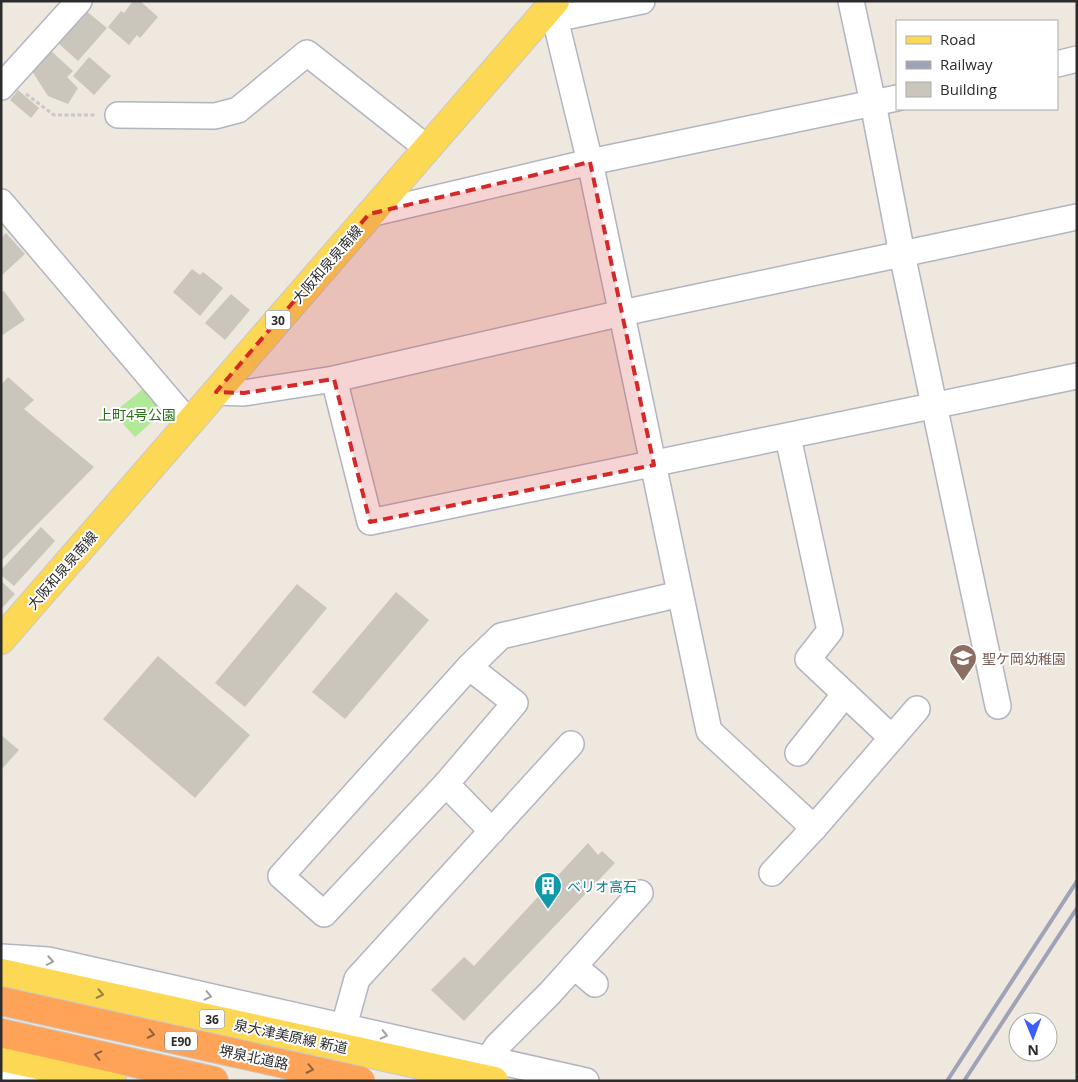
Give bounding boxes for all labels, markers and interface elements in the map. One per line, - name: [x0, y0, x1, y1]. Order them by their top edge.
- legend: [896, 20, 1058, 110]
- text: Road: [940, 29, 976, 49]
- text: Railway: [940, 54, 993, 74]
- text: Building: [940, 79, 997, 99]
- street label: 大阪和泉泉南線: [288, 221, 366, 307]
- road number: 30: [266, 310, 290, 330]
- park label: 上町4号公園: [98, 405, 176, 424]
- street label: 大阪和泉泉南線: [23, 527, 101, 613]
- school or university icon: 聖ケ岡幼稚園: [948, 643, 978, 682]
- place label: 聖ケ岡幼稚園: [982, 649, 1066, 668]
- building icon: ベリオ高石: [533, 871, 563, 910]
- place label: ベリオ高石: [567, 877, 637, 896]
- one-way arrow: [45, 956, 54, 966]
- one-way arrow: [96, 988, 105, 999]
- one-way arrow: [204, 990, 213, 1001]
- road number: 36: [200, 1010, 224, 1028]
- north arrow: [1008, 1012, 1058, 1062]
- street label: 泉大津美原線 新道: [232, 1015, 350, 1057]
- one-way arrow: [147, 1029, 156, 1039]
- one-way arrow: [380, 1029, 389, 1040]
- road number: E90: [165, 1032, 197, 1050]
- street label: 堺泉北道路: [218, 1040, 290, 1074]
- text: N: [1027, 1041, 1039, 1060]
- one-way arrow: [93, 1050, 102, 1061]
- one-way arrow: [306, 1064, 315, 1074]

